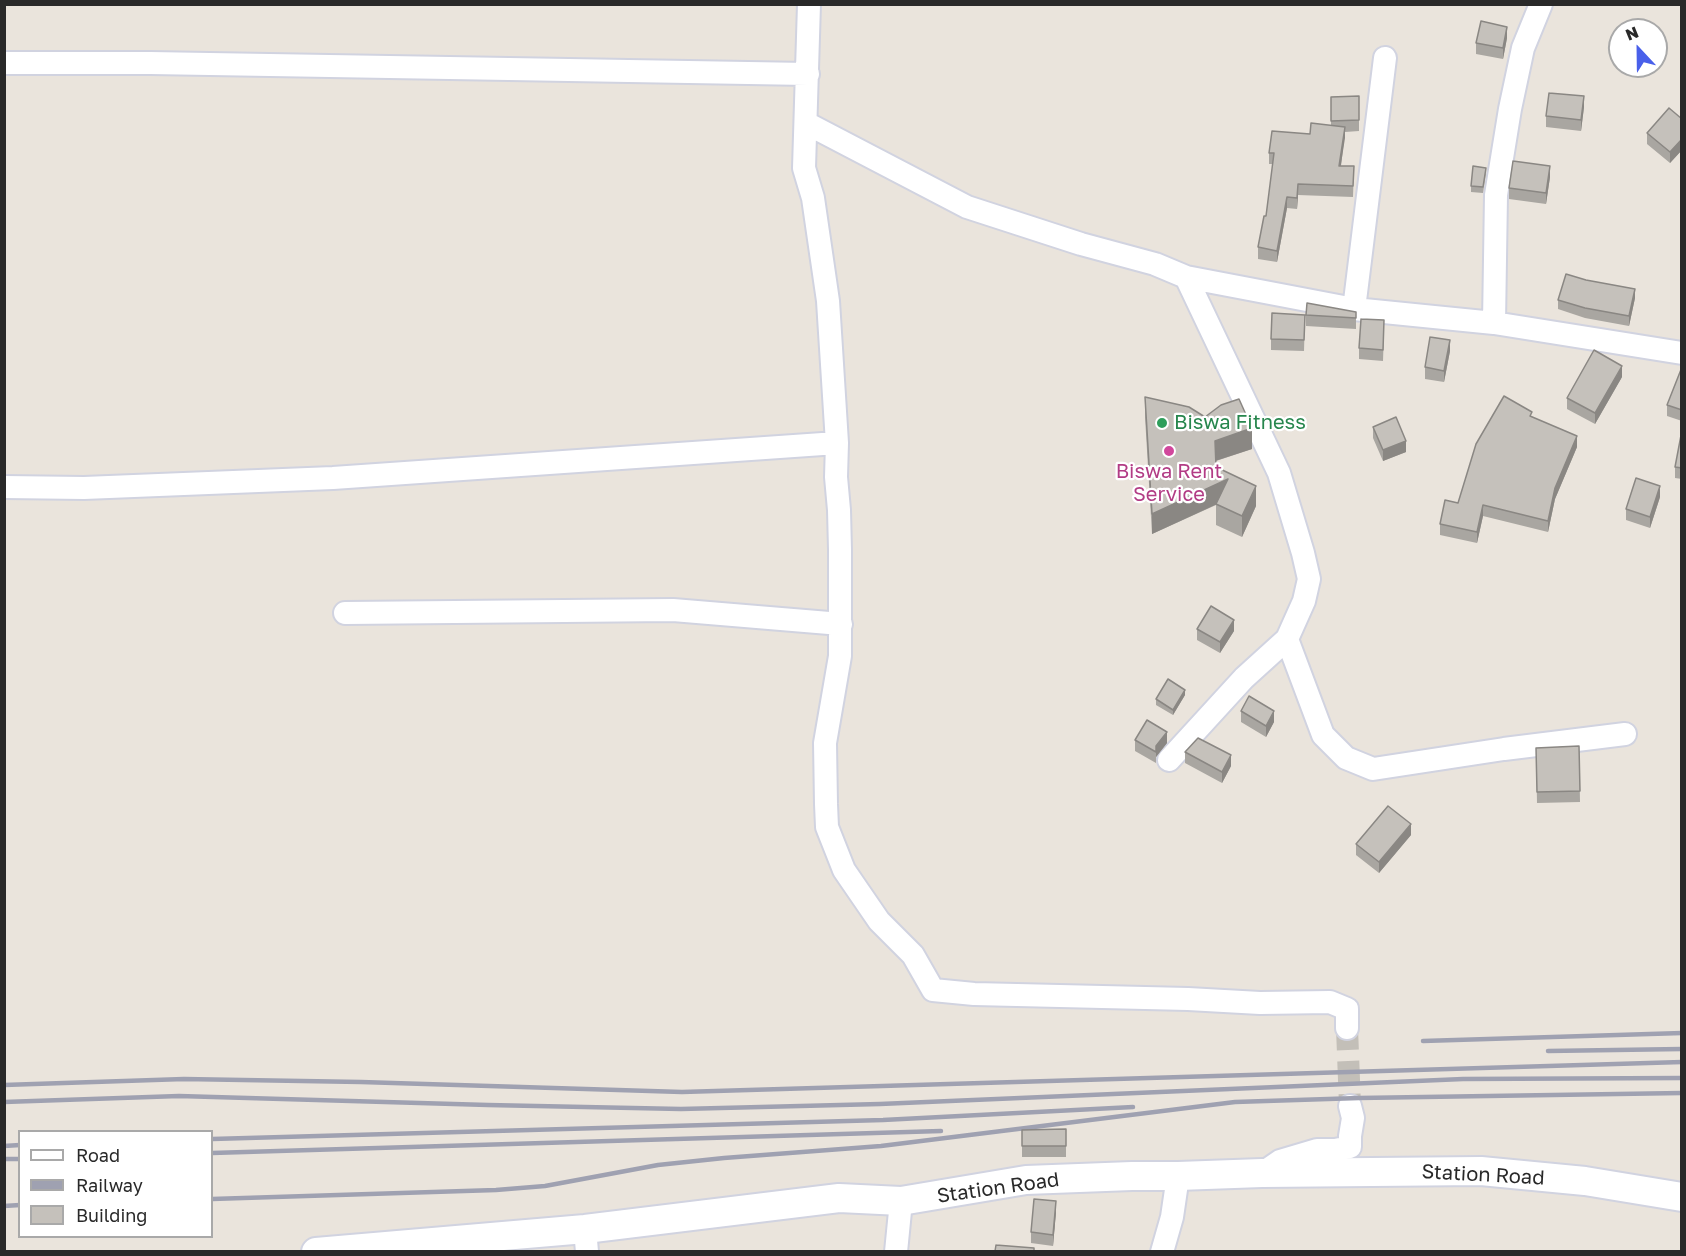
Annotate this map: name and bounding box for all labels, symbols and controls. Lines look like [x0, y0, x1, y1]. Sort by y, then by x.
north arrow [1608, 18, 1668, 78]
text: N [1623, 22, 1641, 45]
place label: Biswa Fitness [1174, 411, 1306, 435]
marker: Biswa Fitness [1155, 416, 1169, 430]
marker: Biswa Rent Service [1162, 444, 1176, 458]
place label: Biswa Rent Service [1116, 460, 1222, 507]
legend [18, 1130, 213, 1238]
text: Road [76, 1144, 120, 1166]
street label: Station Road [1421, 1160, 1545, 1190]
street label: Station Road [935, 1168, 1061, 1208]
text: Railway [76, 1174, 143, 1196]
text: Building [76, 1204, 147, 1226]

